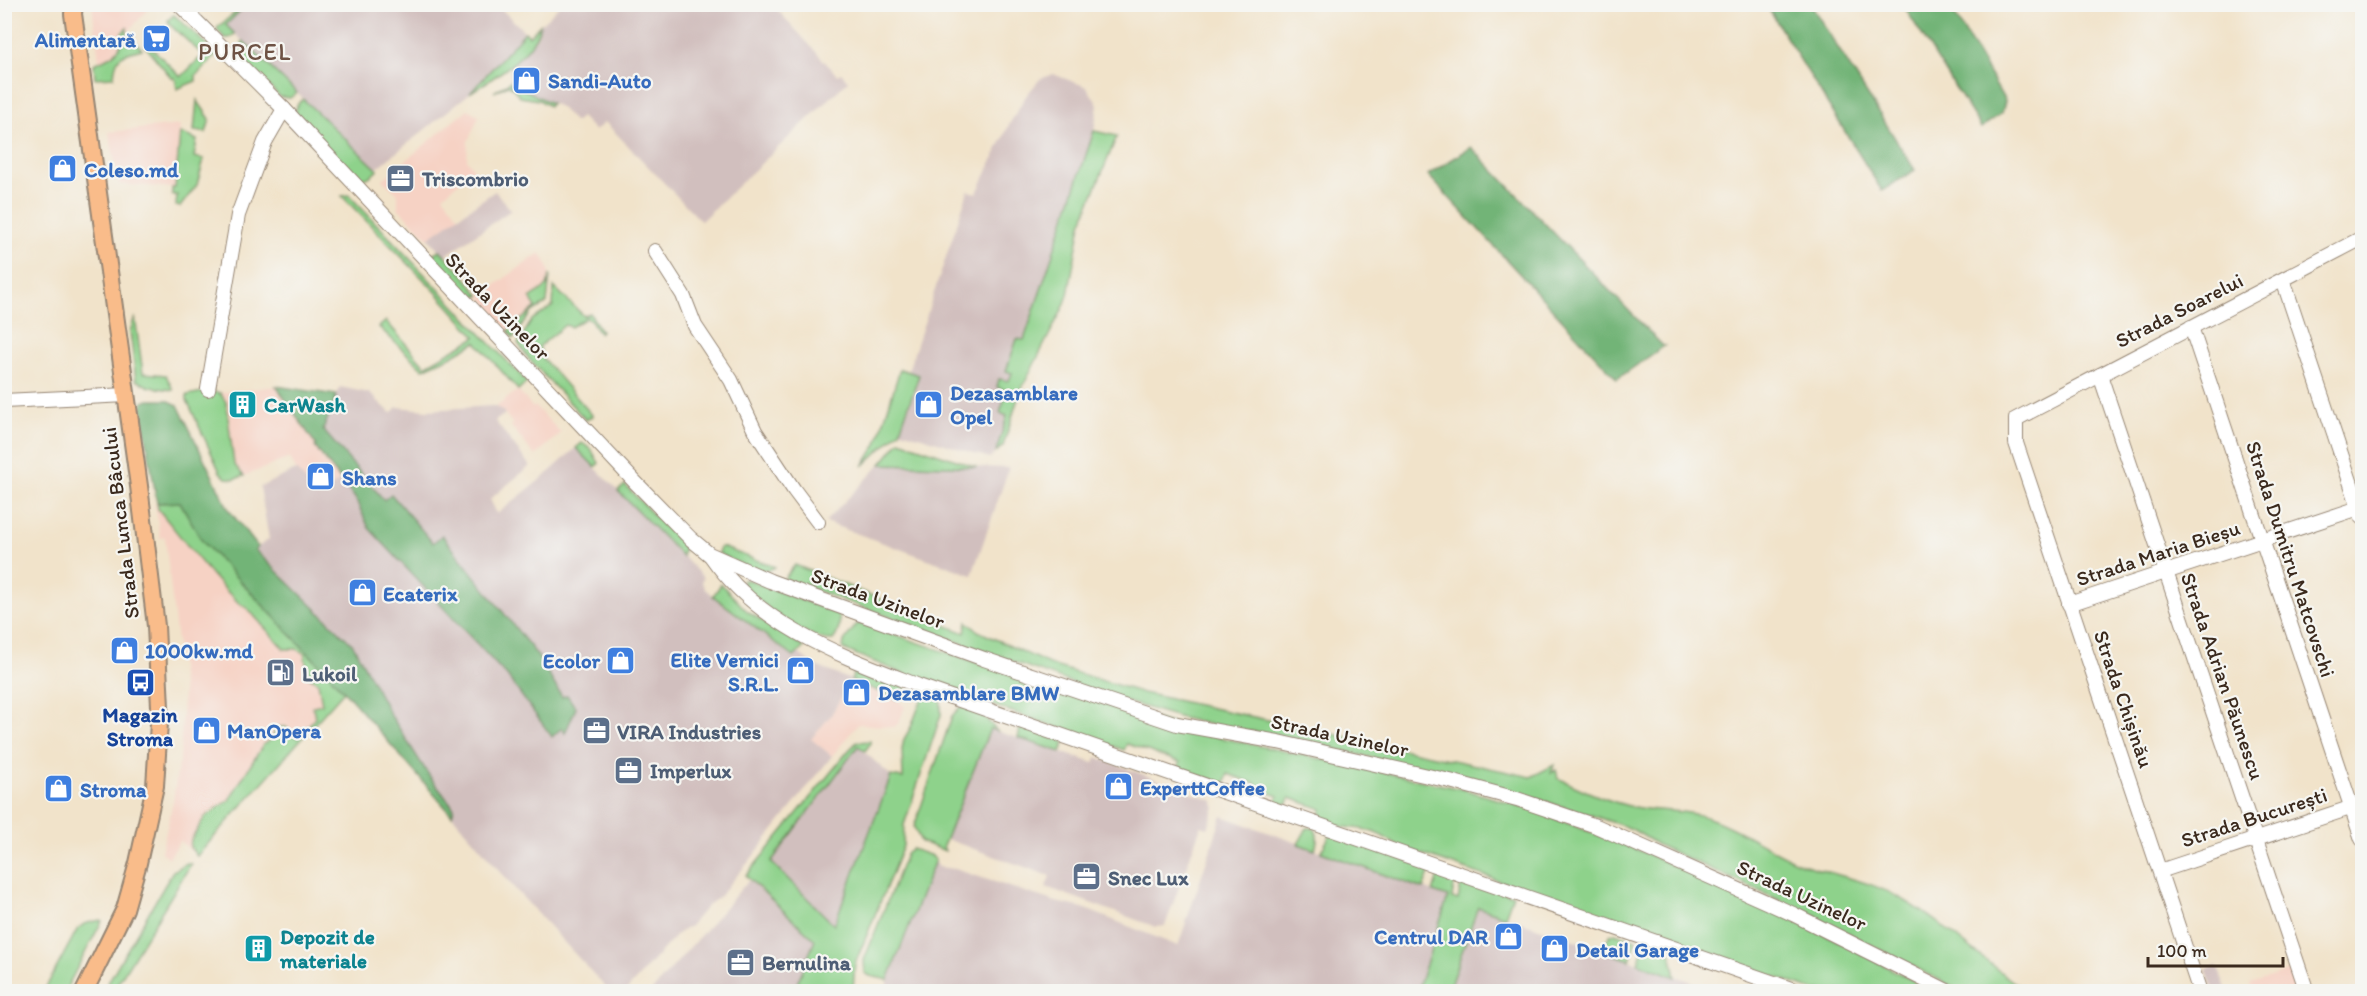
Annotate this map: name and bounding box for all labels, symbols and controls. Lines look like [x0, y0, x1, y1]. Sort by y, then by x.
supermarket icon: Alimentară [141, 23, 173, 55]
place label: Alimentară [34, 27, 137, 52]
district label: PURCEL [198, 37, 292, 66]
shop icon: Sandi-Auto [511, 64, 543, 96]
place label: Sandi-Auto [548, 68, 652, 93]
shop icon: Coleso.md [47, 153, 79, 185]
place label: Coleso.md [84, 157, 179, 182]
office icon: Triscombrio [385, 162, 417, 194]
place label: Triscombrio [421, 166, 529, 191]
street label: Strada Uzinelor [440, 247, 556, 366]
street label: Strada Soarelui [2111, 267, 2247, 353]
place label: Dezasamblare Opel [950, 380, 1078, 430]
building icon: CarWash [227, 388, 259, 420]
shop icon: Dezasamblare Opel [913, 388, 945, 420]
place label: CarWash [264, 392, 346, 417]
street label: Strada Lunca Bâcului [96, 426, 144, 620]
street label: Strada Dumitru Matcovschi [2241, 438, 2341, 680]
shop icon: Shans [305, 461, 337, 493]
place label: Shans [342, 465, 397, 490]
street label: Strada Maria Bieșu [2073, 515, 2243, 591]
street label: Strada Uzinelor [808, 562, 949, 634]
street label: Strada Adrian Păunescu [2176, 569, 2270, 783]
shop icon: Ecaterix [346, 577, 378, 609]
place label: Ecaterix [383, 581, 458, 606]
street label: Strada Chișinău [2089, 627, 2159, 771]
shop icon: 1000kw.md [108, 634, 140, 666]
place label: 1000kw.md [145, 638, 254, 663]
shop icon: Ecolor [605, 644, 637, 676]
place label: Elite Vernici S.R.L. [671, 647, 779, 696]
place label: Ecolor [543, 648, 601, 673]
shop icon: Elite Vernici S.R.L. [784, 655, 816, 687]
fuel station icon: Lukoil [265, 657, 297, 689]
place label: Lukoil [302, 661, 358, 686]
bus stop icon: Magazin Stroma [124, 667, 156, 699]
shop icon: Dezasamblare BMW [841, 676, 873, 708]
place label: Dezasamblare BMW [878, 680, 1059, 705]
place label: Magazin Stroma [102, 702, 178, 751]
street label: Strada Uzinelor [1269, 708, 1412, 762]
shop icon: ManOpera [190, 714, 222, 746]
office icon: VIRA Industries [580, 715, 612, 747]
place label: ManOpera [227, 718, 322, 744]
place label: VIRA Industries [617, 719, 761, 744]
office icon: Imperlux [613, 754, 645, 786]
place label: Imperlux [650, 758, 732, 784]
shop icon: ExperttCoffee [1103, 771, 1135, 803]
shop icon: Stroma [43, 773, 75, 805]
place label: ExperttCoffee [1140, 775, 1265, 801]
place label: Stroma [80, 777, 147, 802]
street label: Strada București [2178, 782, 2330, 852]
street label: Strada Uzinelor [1733, 854, 1871, 936]
office icon: Snec Lux [1071, 861, 1103, 893]
place label: Snec Lux [1108, 865, 1189, 890]
shop icon: Centrul DAR [1493, 920, 1525, 952]
place label: Depozit de materiale [279, 924, 375, 973]
place label: Centrul DAR [1374, 924, 1489, 949]
scale bar [2148, 930, 2283, 968]
building icon: Depozit de materiale [243, 932, 275, 964]
shop icon: Detail Garage [1539, 933, 1571, 965]
place label: Detail Garage [1576, 937, 1699, 963]
text: 100 m [2157, 940, 2207, 962]
office icon: Bernulina [725, 946, 757, 978]
place label: Bernulina [762, 950, 852, 975]

